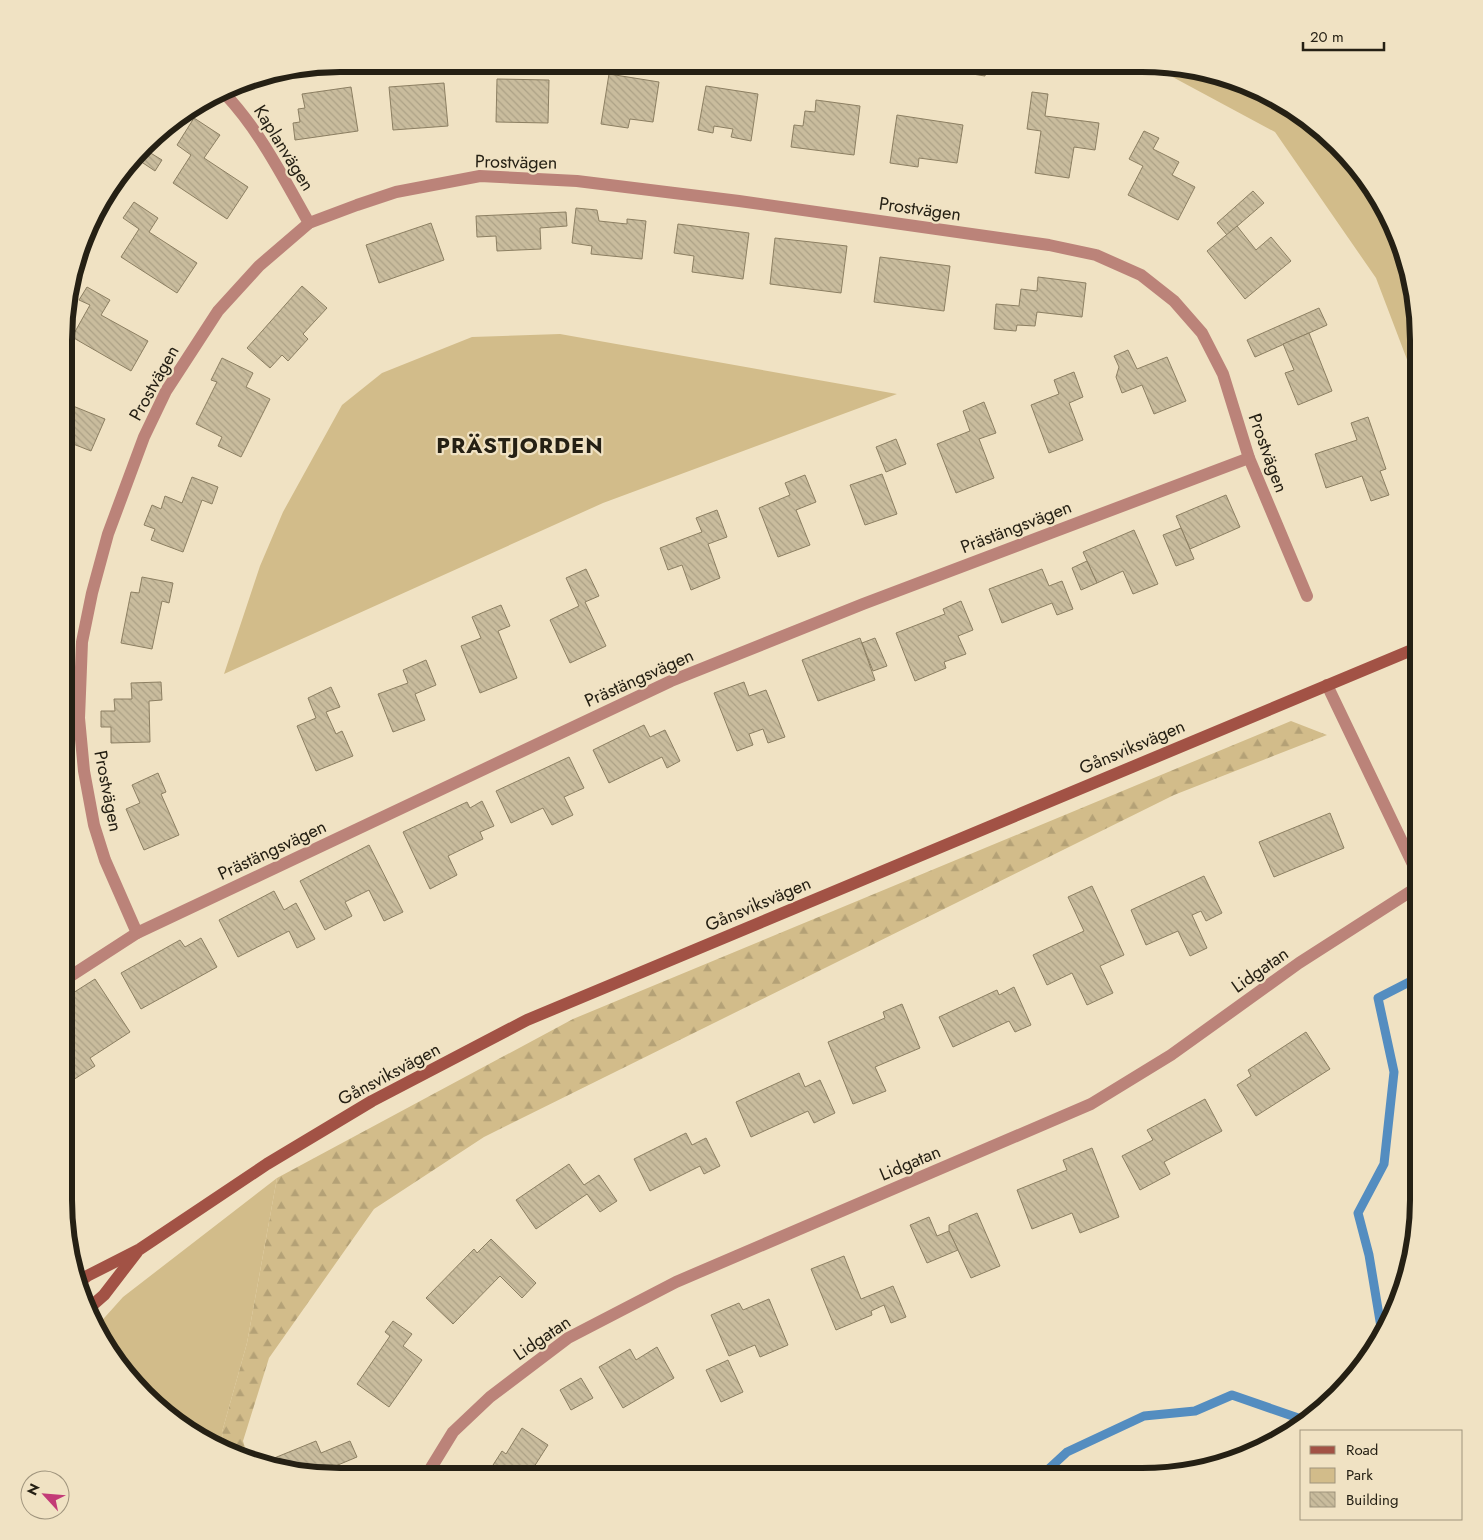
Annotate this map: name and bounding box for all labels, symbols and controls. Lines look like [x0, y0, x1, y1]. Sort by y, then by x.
scale bar [1303, 20, 1384, 52]
text: 20 m [1310, 26, 1344, 48]
street label: Kaplanvägen [247, 100, 321, 196]
street label: Prostvägen [475, 148, 557, 176]
street label: Prostvägen [877, 190, 963, 228]
street label: Prostvägen [123, 341, 185, 425]
street label: Prostvägen [1242, 410, 1294, 496]
district label: PRÄSTJORDEN [436, 429, 604, 461]
street label: Prästängsvägen [957, 494, 1075, 560]
street label: Prästängsvägen [580, 642, 698, 714]
street label: Gånsviksvägen [1075, 713, 1189, 781]
street label: Prostvägen [87, 748, 129, 834]
street label: Prästängsvägen [213, 813, 331, 887]
street label: Gånsviksvägen [701, 870, 815, 938]
street label: Lidgatan [1226, 941, 1294, 999]
street label: Gånsviksvägen [333, 1036, 445, 1112]
street label: Lidgatan [875, 1138, 945, 1188]
street label: Lidgatan [508, 1309, 576, 1367]
legend [1300, 1430, 1463, 1520]
text: Road [1346, 1439, 1378, 1461]
text: Park [1346, 1464, 1373, 1486]
north arrow [20, 1470, 70, 1520]
text: N [22, 1480, 45, 1499]
text: Building [1346, 1489, 1398, 1511]

